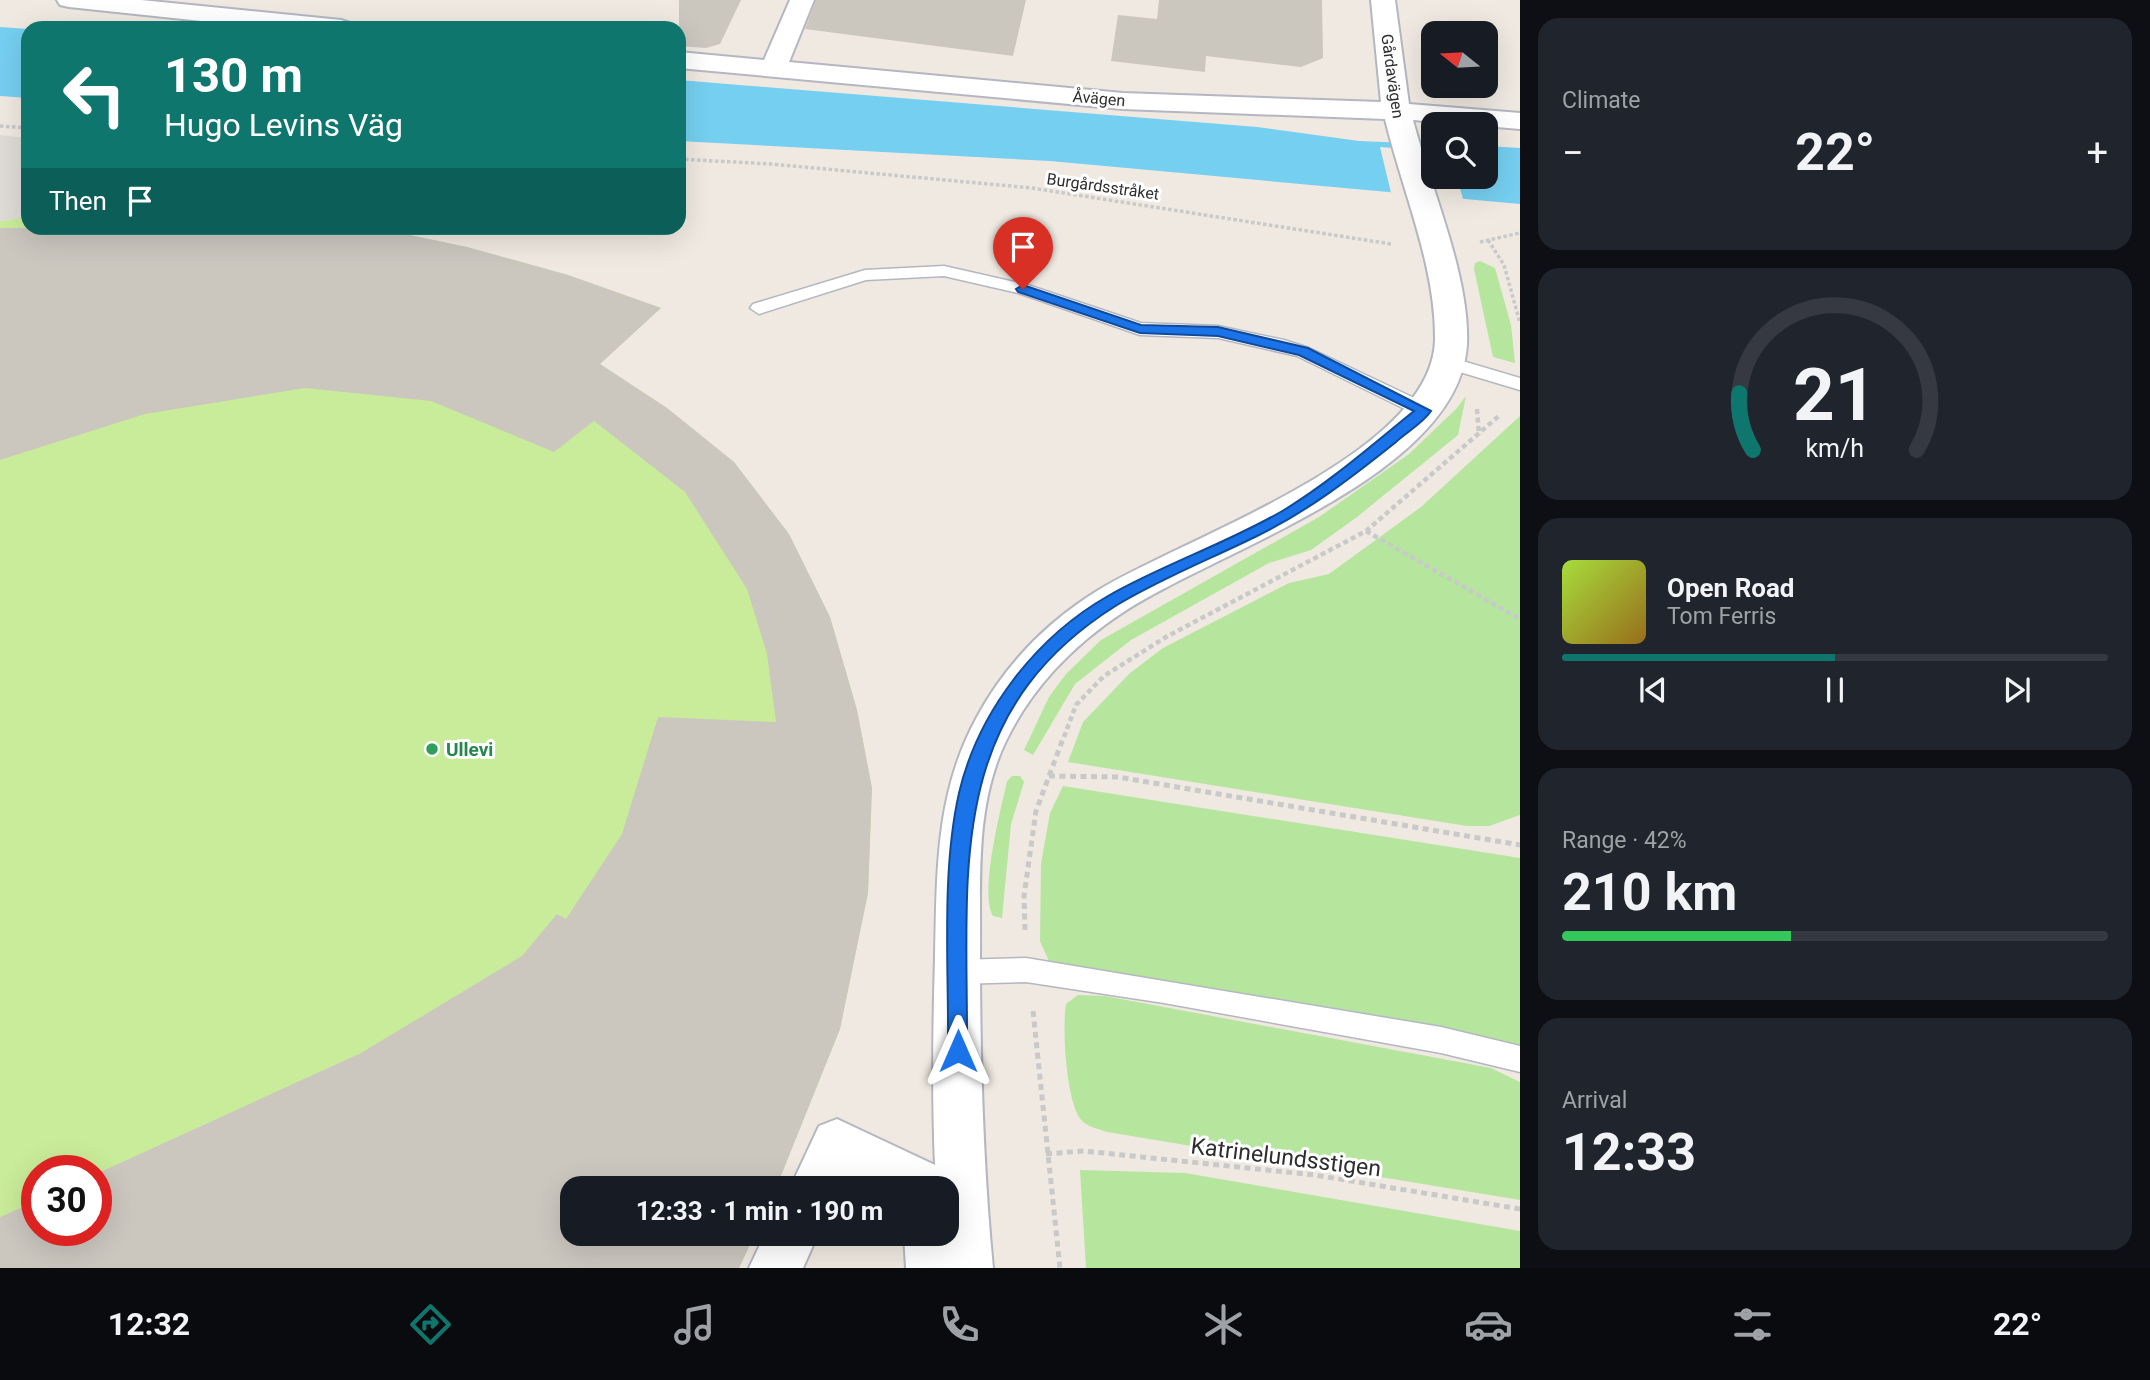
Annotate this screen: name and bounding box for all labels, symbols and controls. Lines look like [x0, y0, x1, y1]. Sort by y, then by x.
north arrow [1421, 21, 1498, 98]
map controls [1421, 21, 1498, 189]
street label: Gårdavägen [1377, 33, 1408, 120]
text: 130 m [164, 47, 303, 104]
icon: left [49, 49, 140, 140]
street label: Åvägen [1072, 86, 1126, 110]
text: Climate [1562, 87, 1641, 114]
text: Hugo Levins Väg [164, 106, 403, 144]
button: search [1421, 112, 1498, 189]
text: 22° [1795, 122, 1875, 183]
text: − [1562, 131, 1584, 175]
text: + [2086, 131, 2108, 175]
street label: Burgårdsstråket [1046, 169, 1160, 204]
icon: arrive [121, 182, 159, 220]
text: Then [49, 186, 107, 216]
pin [993, 217, 1053, 289]
icon: arrive [1004, 228, 1042, 266]
text: 21 [1793, 352, 1877, 438]
text: km/h [1806, 434, 1864, 463]
text: Open Road [1667, 573, 1795, 603]
text: Tom Ferris [1667, 603, 1776, 630]
icon: previous [1634, 671, 1672, 709]
icon: pause [1816, 671, 1854, 709]
icon: next [1998, 671, 2036, 709]
place label: Ullevi [446, 738, 493, 761]
marker: Ullevi [424, 741, 440, 757]
text: Range · 42% [1562, 827, 1687, 854]
text: 210 km [1562, 862, 1737, 923]
position arrow [921, 1014, 995, 1088]
text: Arrival [1562, 1087, 1627, 1114]
text: 12:33 [1562, 1122, 1696, 1183]
street label: Katrinelundsstigen [1189, 1132, 1383, 1183]
speed limit sign: 30 [21, 1155, 112, 1246]
text: 12:33 · 1 min · 190 m [636, 1196, 883, 1226]
icon: directions [406, 1300, 455, 1349]
icon: music [670, 1300, 719, 1349]
icon: phone [935, 1300, 984, 1349]
icon: climate [1199, 1300, 1248, 1349]
icon: car [1464, 1300, 1513, 1349]
icon: filters [1728, 1300, 1777, 1349]
text: 12:32 [108, 1305, 190, 1343]
text: 22° [1993, 1305, 2042, 1343]

